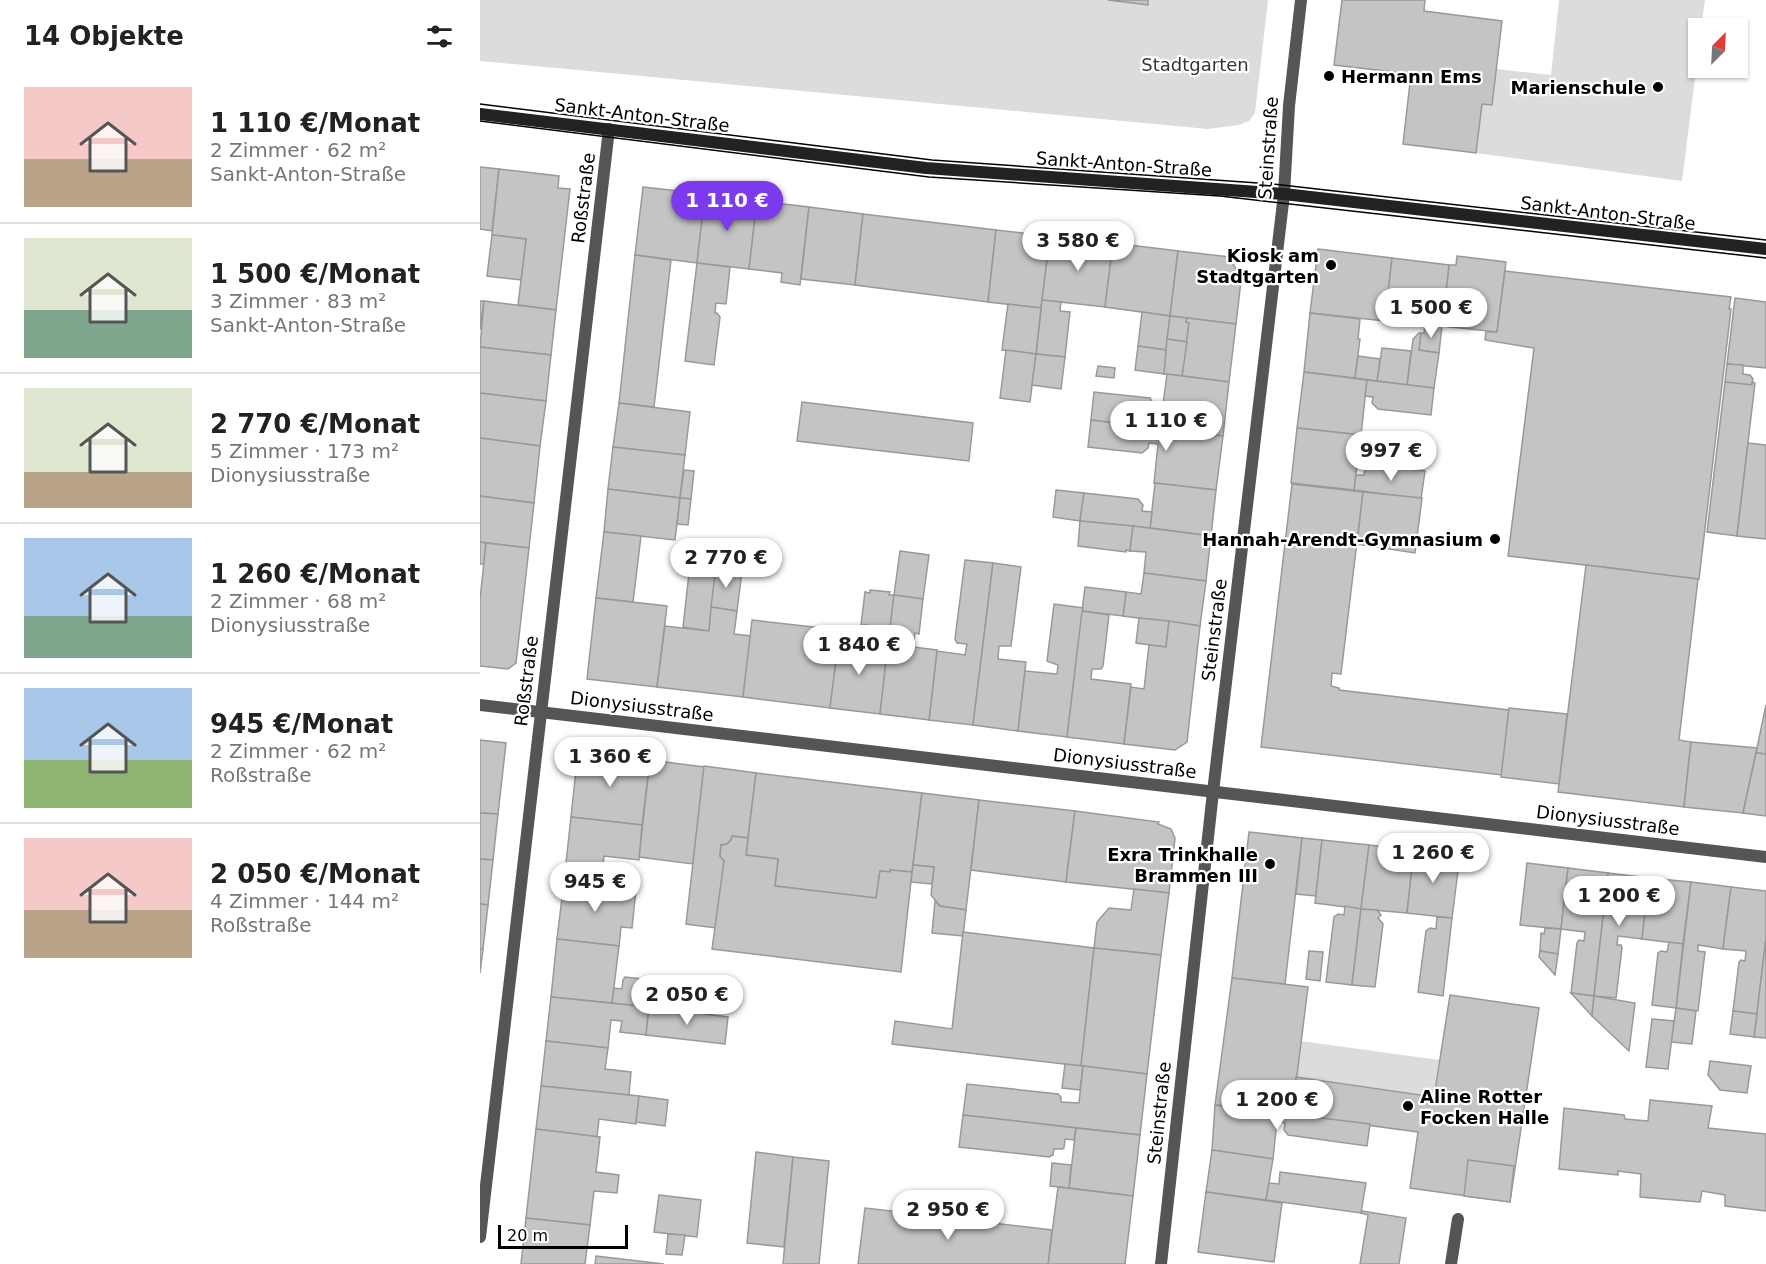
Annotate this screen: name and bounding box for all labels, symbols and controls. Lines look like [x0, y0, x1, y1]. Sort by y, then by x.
north arrow [1688, 18, 1748, 78]
map controls [1688, 18, 1748, 78]
icon: filters [423, 20, 456, 53]
text: 14 Objekte [24, 21, 184, 51]
park label: Stadtgarten [1141, 54, 1249, 75]
place label: Hermann Ems [1341, 66, 1482, 87]
marker: Hermann Ems [1322, 69, 1336, 83]
place label: Marienschule [1510, 77, 1646, 98]
marker: Marienschule [1651, 80, 1665, 94]
street label: Sankt-Anton-Straße [553, 94, 731, 136]
street label: Steinstraße [1254, 96, 1282, 200]
text: 1 110 €/Monat [210, 108, 420, 138]
icon: home [72, 111, 144, 183]
text: 2 Zimmer · 62 m² [210, 138, 386, 162]
street label: Sankt-Anton-Straße [1035, 147, 1213, 181]
street label: Roßstraße [567, 151, 599, 245]
text: Sankt-Anton-Straße [210, 162, 406, 186]
pin: 1 110 € [672, 181, 782, 232]
text: 1 110 € [685, 188, 769, 212]
street label: Sankt-Anton-Straße [1519, 192, 1697, 234]
pin: 3 580 € [1023, 221, 1133, 272]
text: 3 580 € [1036, 228, 1120, 252]
place label: Kiosk am Stadtgarten [1196, 245, 1319, 287]
marker: Kiosk am Stadtgarten [1324, 258, 1338, 272]
text: 1 500 €/Monat [210, 259, 420, 289]
icon: home [72, 262, 144, 334]
pin: 1 500 € [1376, 288, 1486, 339]
text: 3 Zimmer · 83 m² [210, 289, 386, 313]
text: 1 500 € [1389, 295, 1473, 319]
text: Sankt-Anton-Straße [210, 313, 406, 337]
pin: 1 110 € [1111, 401, 1221, 452]
text: 1 110 € [1124, 408, 1208, 432]
text: 2 770 €/Monat [210, 409, 420, 439]
icon: home [72, 412, 144, 484]
pin: 997 € [1349, 431, 1433, 482]
text: 997 € [1360, 438, 1422, 462]
text: 5 Zimmer · 173 m² [210, 439, 399, 463]
text: Dionysiusstraße [210, 463, 370, 487]
place label: Hannah-Arendt-Gymnasium [1202, 529, 1483, 550]
marker: Hannah-Arendt-Gymnasium [1488, 532, 1502, 546]
pin: 2 770 € [671, 538, 781, 589]
text: 2 770 € [684, 545, 768, 569]
text: 1 260 €/Monat [210, 559, 420, 589]
icon: home [72, 562, 144, 634]
street label: Steinstraße [1197, 577, 1231, 683]
text: 2 Zimmer · 68 m² [210, 589, 386, 613]
text: Dionysiusstraße [210, 613, 370, 637]
pin: 1 840 € [804, 625, 914, 676]
text: 1 840 € [817, 632, 901, 656]
street label: Roßstraße [510, 634, 542, 728]
street label: Dionysiusstraße [569, 687, 715, 725]
text: 945 €/Monat [210, 709, 393, 739]
icon: home [72, 712, 144, 784]
pin: 1 360 € [555, 737, 665, 788]
text: 2 Zimmer · 62 m² [210, 739, 386, 763]
text: 1 360 € [568, 744, 652, 768]
street label: Dionysiusstraße [1052, 744, 1198, 782]
text: Roßstraße [210, 763, 311, 787]
street label: Dionysiusstraße [1535, 801, 1681, 839]
pin: 1 260 € [1378, 833, 1488, 884]
text: 1 260 € [1391, 840, 1475, 864]
place label: Exra Trinkhalle Brammen III [1107, 844, 1258, 886]
marker: Exra Trinkhalle Brammen III [1263, 857, 1277, 871]
text: 2 050 €/Monat [210, 859, 420, 889]
icon: home [72, 862, 144, 934]
pin: 945 € [553, 862, 637, 913]
text: 945 € [564, 869, 626, 893]
pin: 1 200 € [1564, 876, 1674, 927]
text: 1 200 € [1577, 883, 1661, 907]
text: 4 Zimmer · 144 m² [210, 889, 399, 913]
text: Roßstraße [210, 913, 311, 937]
pin: 2 050 € [632, 975, 742, 1026]
text: 2 050 € [645, 982, 729, 1006]
street label: Steinstraße [1143, 1061, 1175, 1165]
pin: 1 200 € [1222, 1080, 1332, 1131]
place label: Aline Rotter Focken Halle [1420, 1086, 1549, 1128]
text: 1 200 € [1235, 1087, 1319, 1111]
marker: Aline Rotter Focken Halle [1401, 1099, 1415, 1113]
pin: 2 950 € [893, 1190, 1003, 1241]
text: 2 950 € [906, 1197, 990, 1221]
scale bar [498, 1222, 628, 1250]
text: 20 m [507, 1226, 548, 1245]

